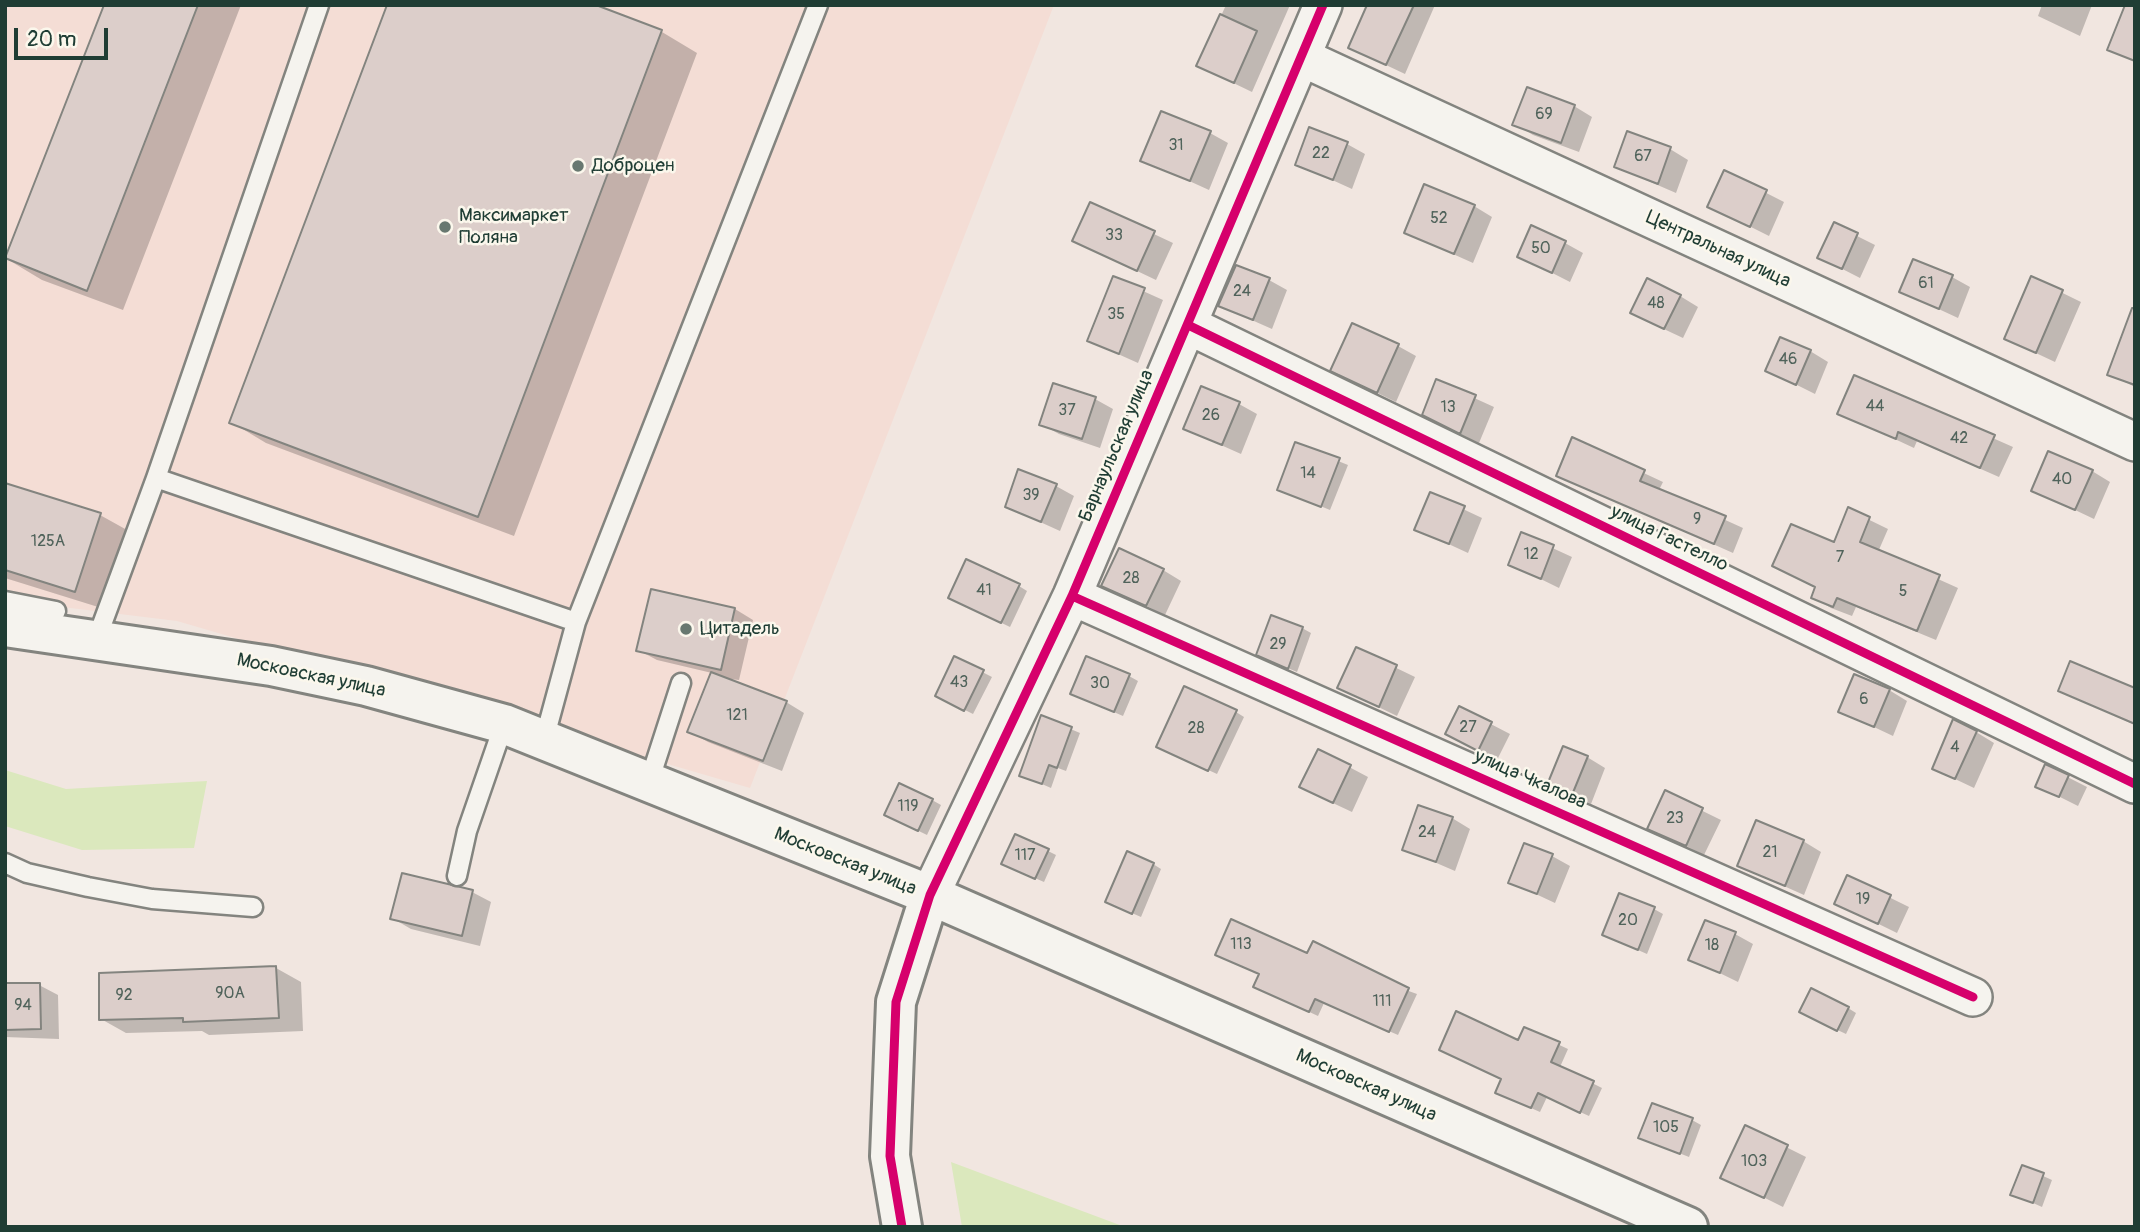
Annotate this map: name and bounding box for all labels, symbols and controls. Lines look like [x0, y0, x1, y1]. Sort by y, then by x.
scale bar [18, 14, 112, 58]
text: 20 m [27, 26, 76, 53]
house number: 69 [1535, 105, 1553, 125]
house number: 31 [1168, 136, 1184, 156]
house number: 22 [1312, 144, 1330, 164]
house number: 67 [1634, 147, 1652, 167]
place label: Доброцен [592, 155, 674, 177]
marker: Доброцен [570, 158, 586, 174]
place label: Максимаркет Поляна [459, 205, 568, 249]
street label: Центральная улица [1642, 206, 1794, 294]
house number: 52 [1430, 209, 1448, 229]
marker: Максимаркет Поляна [437, 219, 453, 235]
house number: 33 [1105, 226, 1123, 246]
house number: 50 [1531, 239, 1551, 259]
house number: 61 [1918, 274, 1934, 294]
house number: 24 [1233, 282, 1251, 302]
house number: 48 [1647, 294, 1665, 314]
house number: 35 [1107, 305, 1125, 325]
house number: 46 [1779, 350, 1797, 370]
street label: Барнаульская улица [1075, 367, 1159, 525]
house number: 44 [1866, 397, 1884, 417]
house number: 13 [1440, 398, 1456, 418]
house number: 37 [1058, 401, 1076, 421]
house number: 26 [1202, 406, 1220, 426]
house number: 42 [1950, 429, 1968, 449]
house number: 14 [1300, 464, 1316, 484]
house number: 40 [2052, 470, 2072, 490]
house number: 39 [1022, 486, 1040, 506]
street label: улица Гастелло [1607, 501, 1731, 577]
house number: 9 [1693, 510, 1701, 530]
house number: 125А [31, 532, 65, 552]
house number: 12 [1523, 545, 1539, 565]
house number: 7 [1836, 548, 1844, 568]
house number: 28 [1122, 569, 1140, 589]
house number: 41 [976, 581, 992, 601]
house number: 5 [1899, 582, 1907, 602]
place label: Цитадель [700, 618, 780, 640]
marker: Цитадель [678, 621, 694, 637]
house number: 29 [1269, 635, 1287, 655]
street label: Московская улица [235, 649, 387, 703]
house number: 43 [950, 673, 968, 693]
house number: 30 [1090, 674, 1110, 694]
house number: 6 [1859, 690, 1869, 710]
house number: 121 [726, 706, 748, 726]
house number: 27 [1459, 718, 1477, 738]
house number: 28 [1187, 719, 1205, 739]
house number: 4 [1950, 738, 1960, 758]
street label: улица Чкалова [1471, 745, 1589, 815]
house number: 119 [898, 797, 918, 817]
house number: 23 [1666, 809, 1684, 829]
street label: Московская улица [770, 823, 920, 901]
house number: 24 [1418, 823, 1436, 843]
house number: 21 [1762, 843, 1778, 863]
house number: 117 [1015, 846, 1035, 866]
house number: 19 [1856, 890, 1870, 910]
house number: 20 [1618, 911, 1638, 931]
house number: 113 [1230, 935, 1252, 955]
house number: 18 [1705, 936, 1719, 956]
house number: 90А [215, 984, 245, 1004]
house number: 92 [115, 986, 133, 1006]
house number: 111 [1373, 992, 1391, 1012]
house number: 94 [14, 996, 32, 1016]
street label: Московская улица [1292, 1045, 1440, 1127]
house number: 105 [1653, 1118, 1679, 1138]
house number: 103 [1741, 1152, 1767, 1172]

